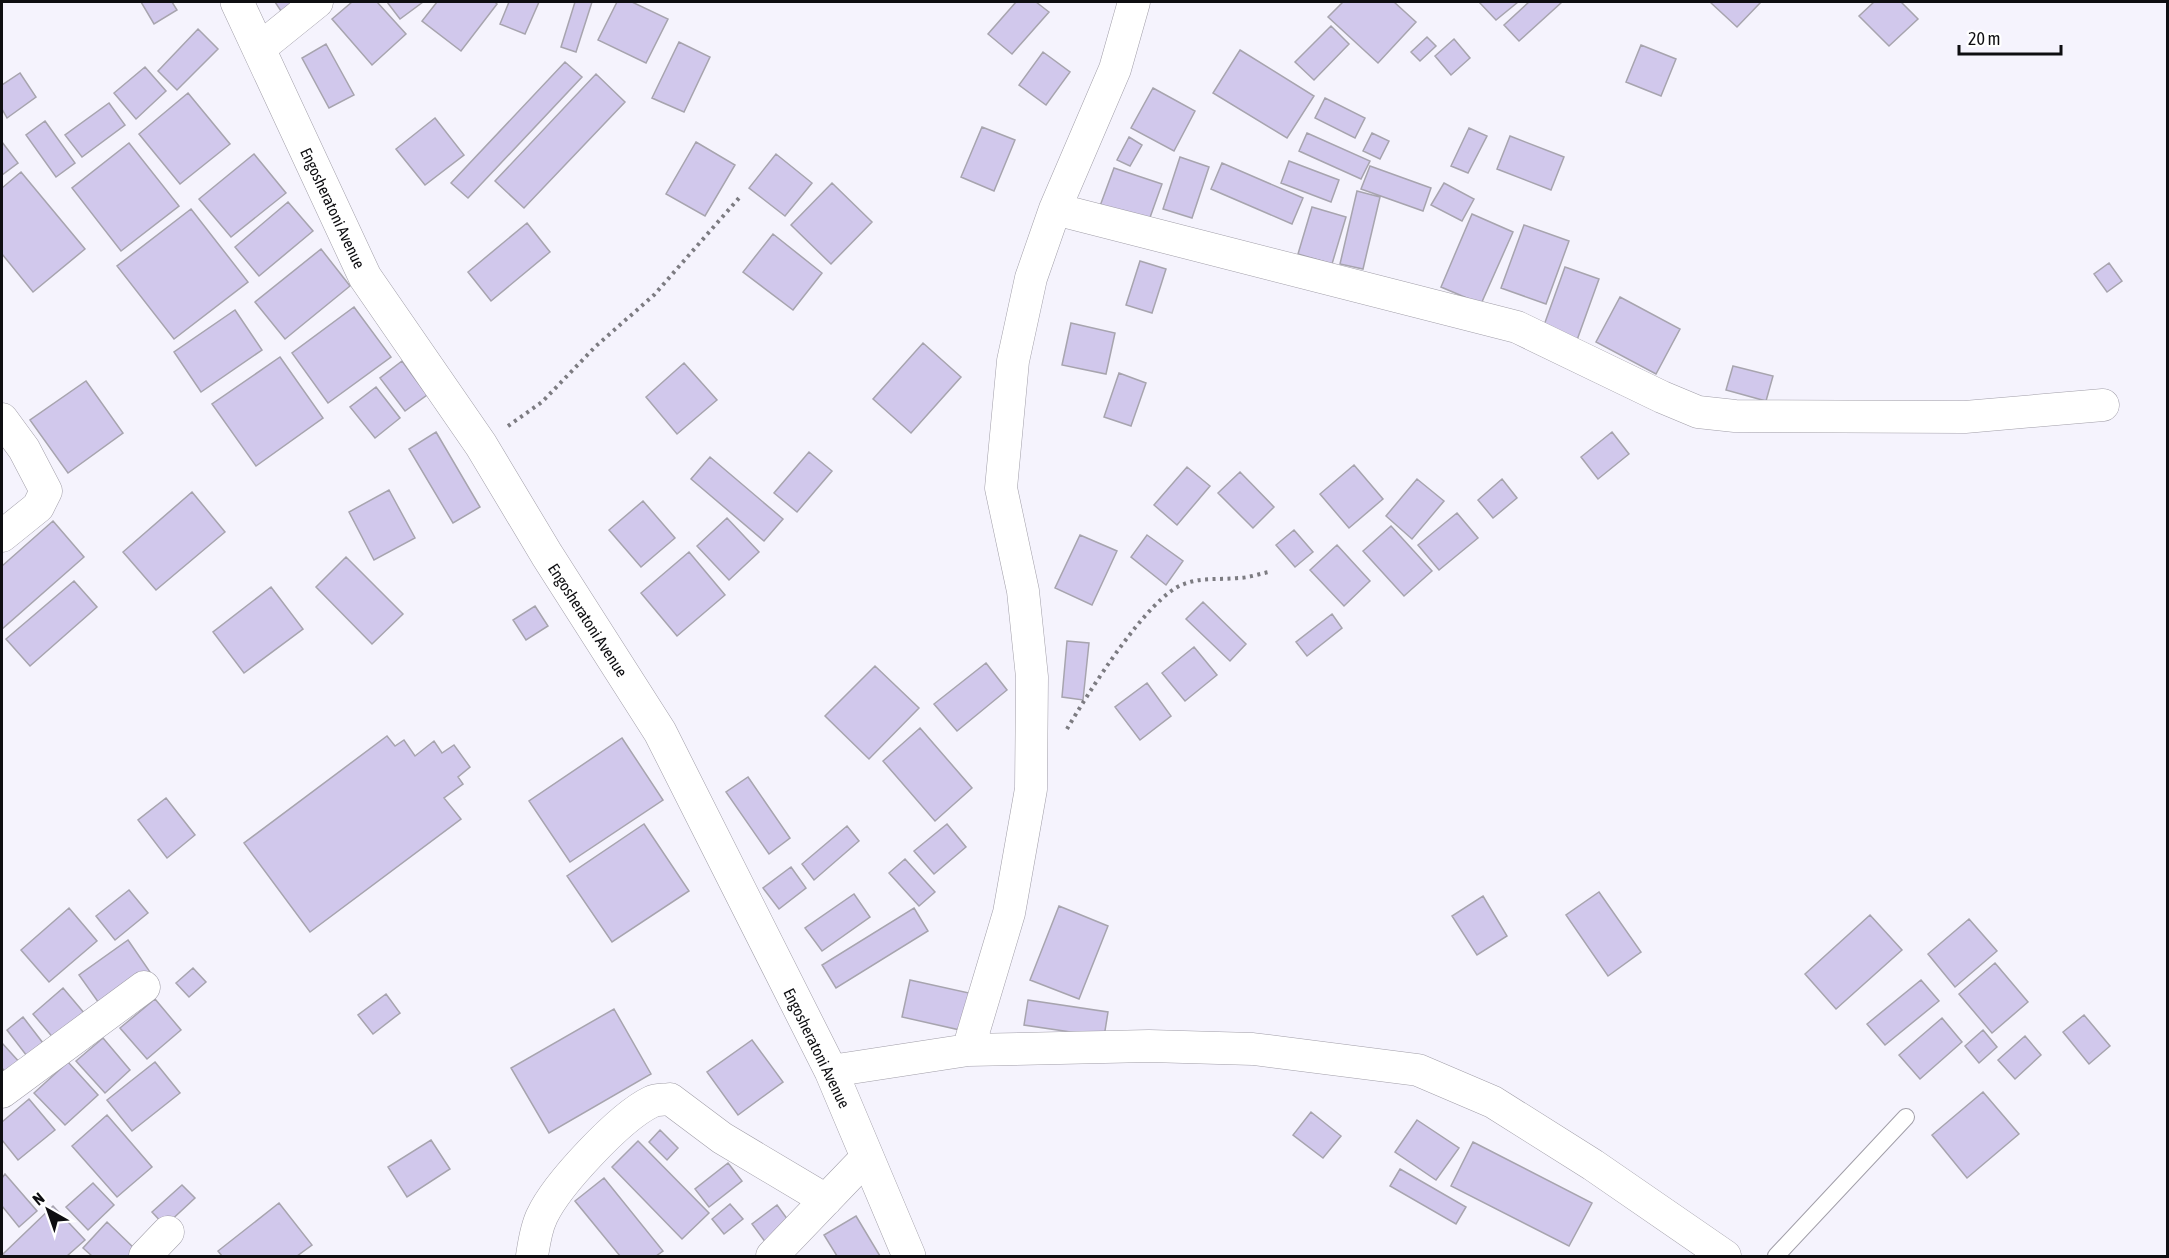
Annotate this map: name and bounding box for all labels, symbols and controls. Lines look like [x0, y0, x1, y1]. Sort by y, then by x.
scale bar [1959, 18, 2061, 56]
text: 20 m [1968, 28, 2000, 49]
street label: Engosheratoni Avenue [296, 145, 369, 272]
street label: Engosheratoni Avenue [544, 560, 631, 680]
street label: Engosheratoni Avenue [779, 985, 854, 1111]
north arrow [18, 1180, 78, 1240]
text: N [29, 1189, 48, 1208]

